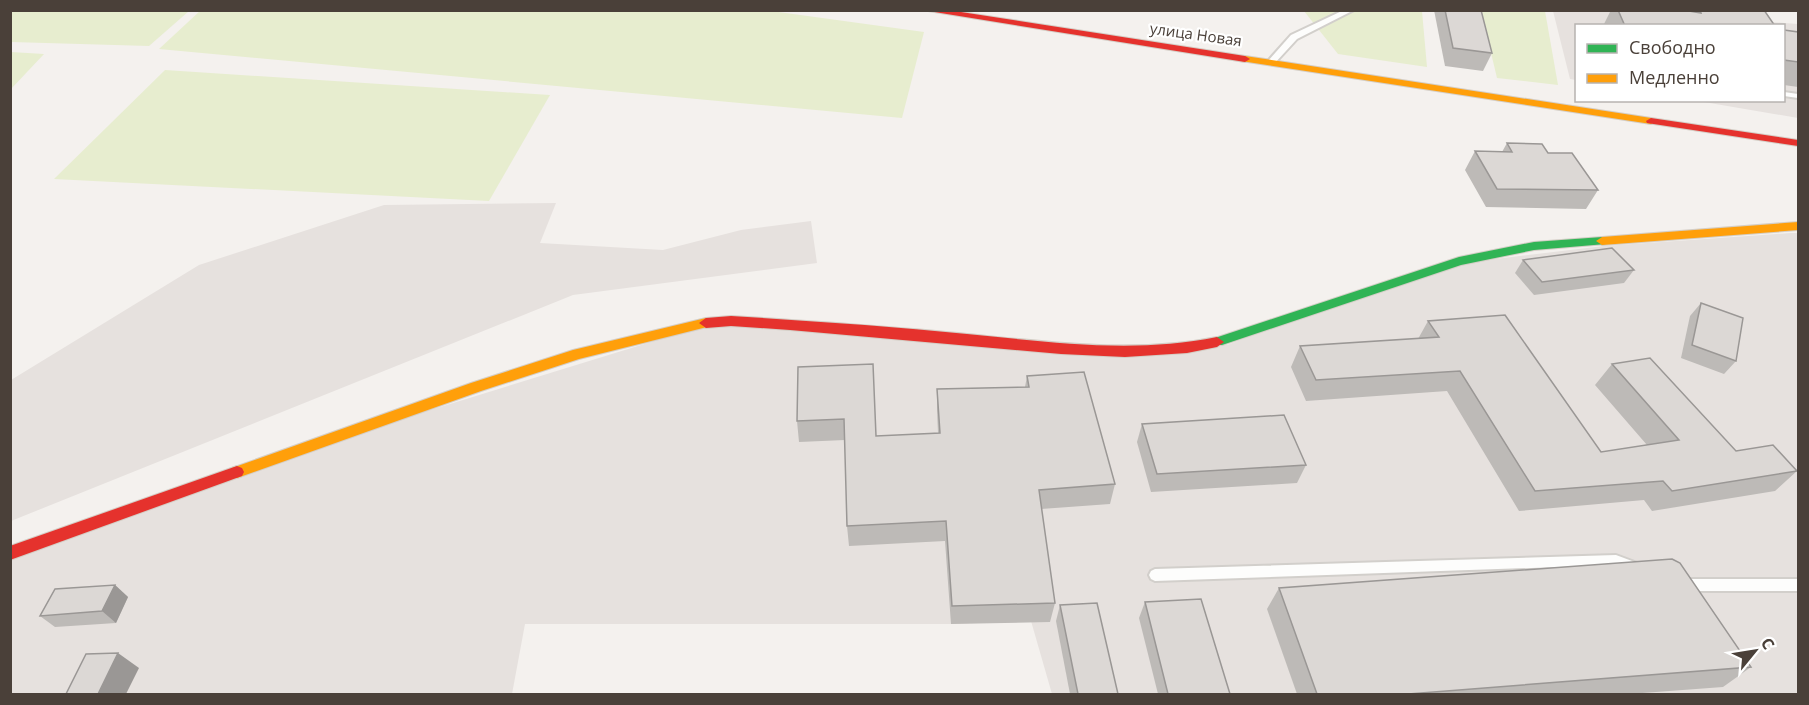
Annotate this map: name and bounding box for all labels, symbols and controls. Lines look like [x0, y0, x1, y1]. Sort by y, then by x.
street label: улица Новая [1149, 18, 1243, 50]
legend [1575, 24, 1785, 102]
text: Свободно [1629, 35, 1716, 59]
text: Медленно [1629, 65, 1720, 89]
north arrow [1725, 621, 1785, 681]
text: С [1756, 634, 1780, 653]

